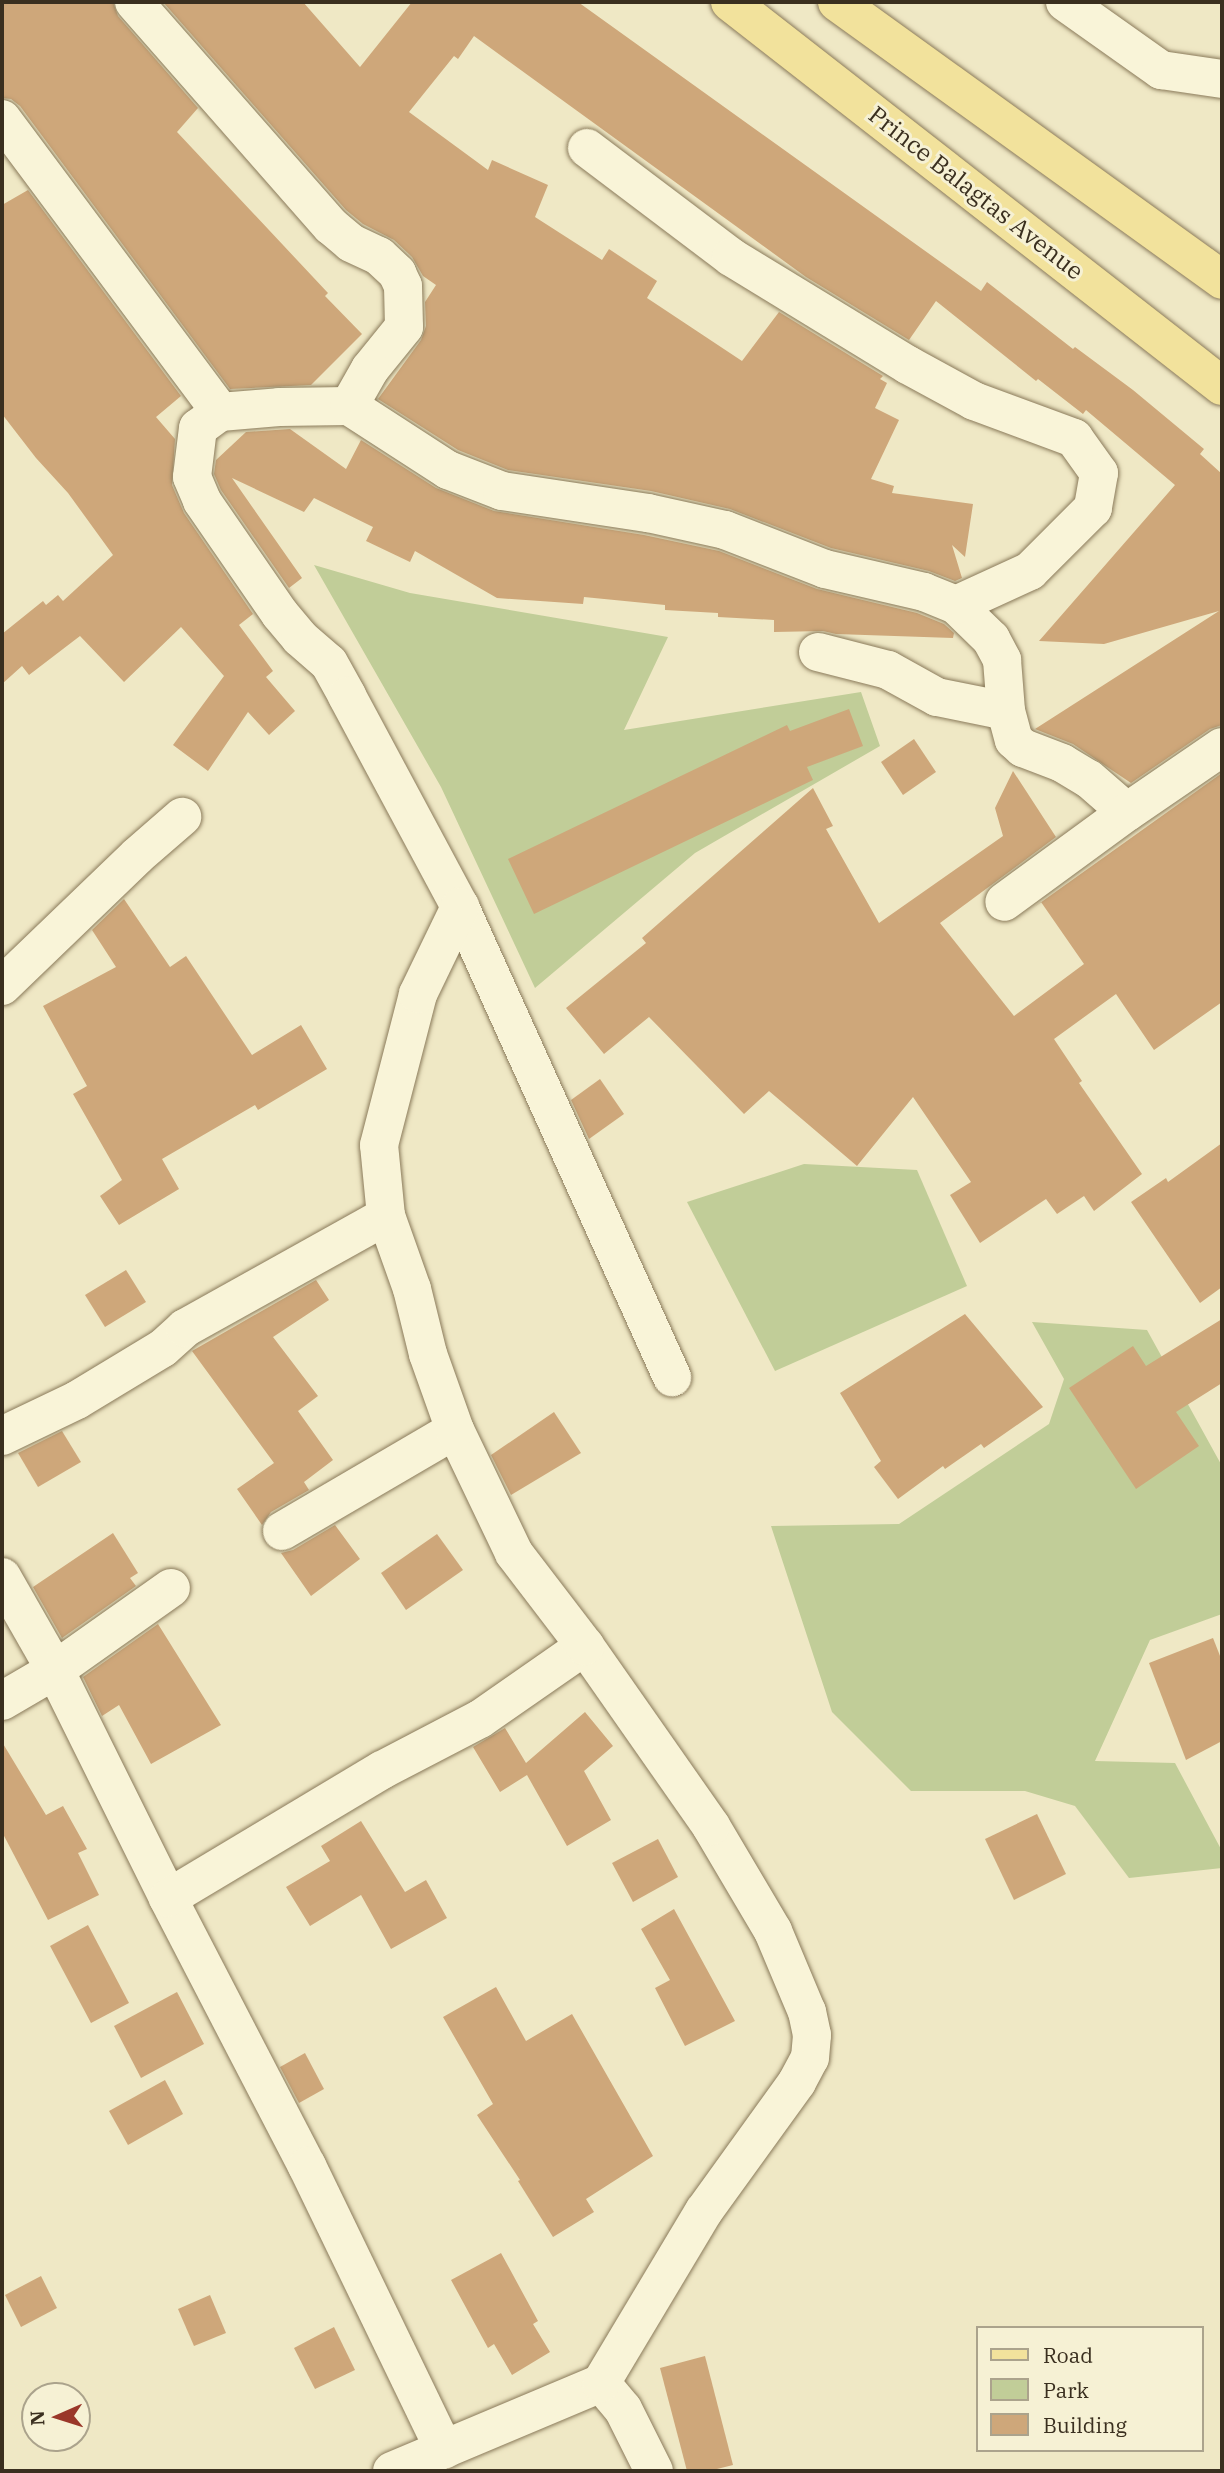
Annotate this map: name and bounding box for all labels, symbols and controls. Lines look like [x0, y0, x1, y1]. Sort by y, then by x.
street label: Prince Balagtas Avenue [863, 100, 1089, 286]
legend [976, 2326, 1203, 2452]
text: Road [1043, 2341, 1093, 2369]
text: Park [1043, 2376, 1089, 2404]
north arrow [21, 2382, 91, 2452]
text: N [25, 2410, 49, 2426]
text: Building [1043, 2411, 1127, 2439]

